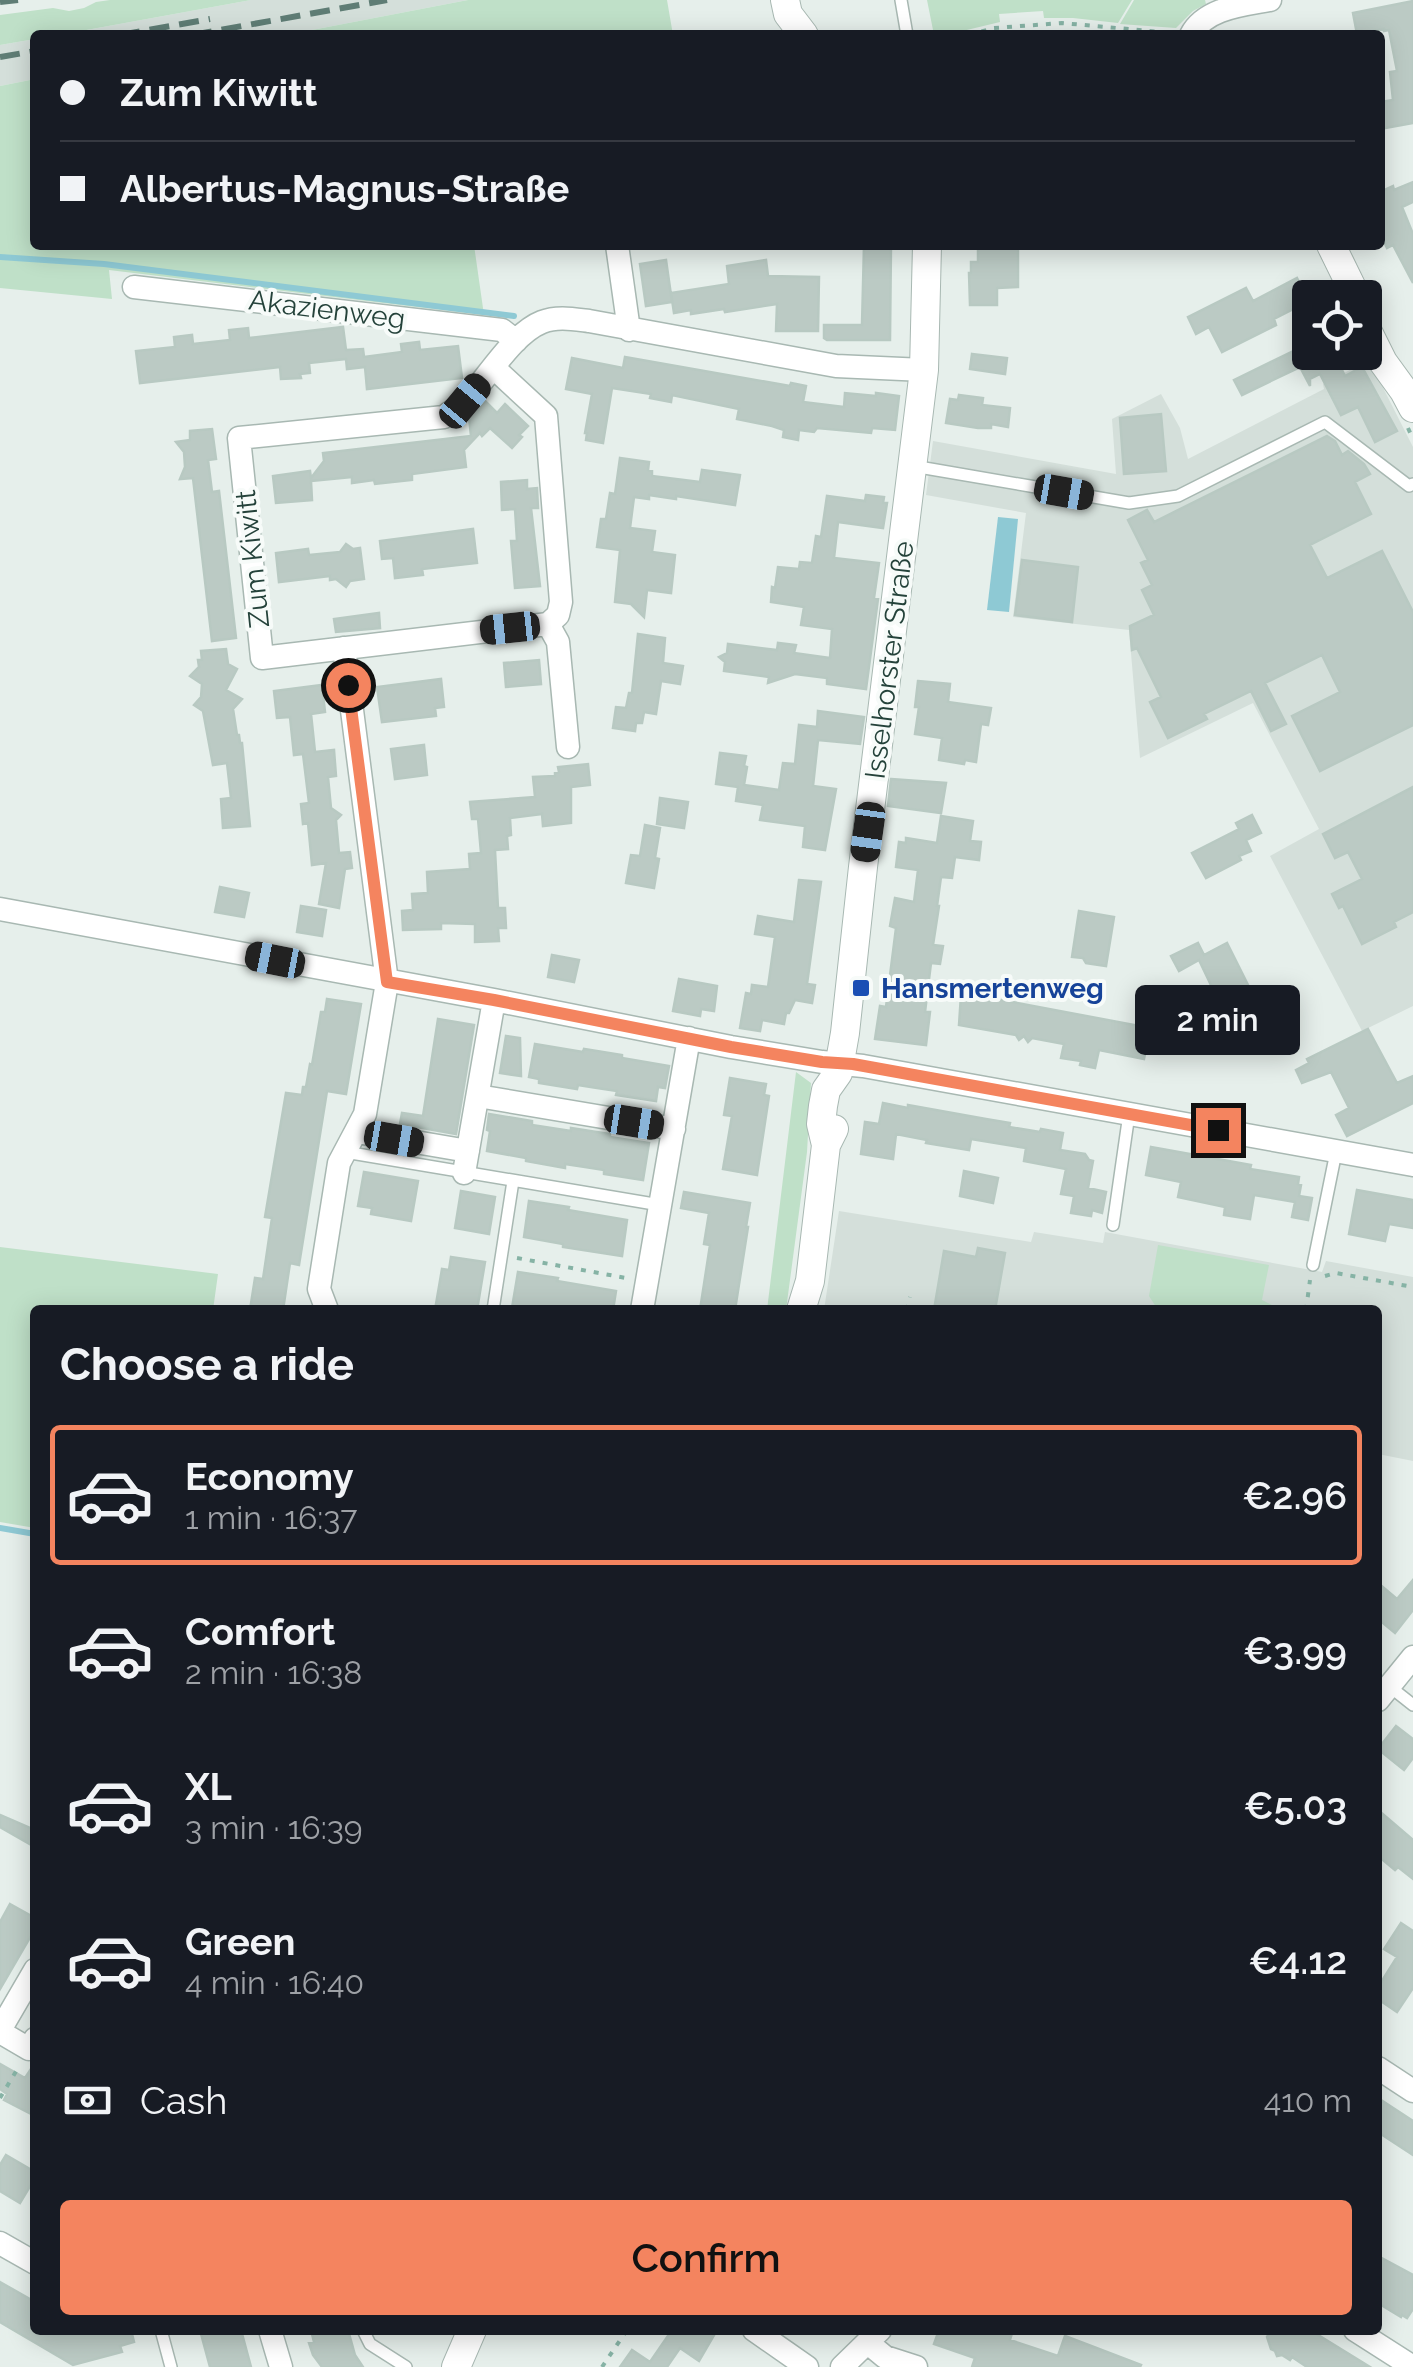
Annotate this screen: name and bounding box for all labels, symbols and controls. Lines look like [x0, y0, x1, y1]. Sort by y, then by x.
text: Zum Kiwitt [120, 70, 317, 115]
text: Albertus-Magnus-Straße [120, 166, 569, 211]
map controls [1292, 280, 1382, 370]
button: locate [1292, 280, 1382, 370]
street label: Akazienweg [247, 284, 407, 335]
car [434, 368, 496, 434]
car [1032, 472, 1096, 512]
street label: Zum Kiwitt [229, 488, 276, 630]
street label: Isselhorster Straße [859, 539, 920, 781]
car [479, 610, 541, 646]
route start [326, 663, 371, 708]
car [849, 800, 887, 864]
car [243, 940, 307, 980]
place label: Hansmertenweg [881, 972, 1104, 1005]
marker: Hansmertenweg [850, 977, 872, 999]
callout: 2 min [1136, 985, 1300, 1055]
text: 2 min [1177, 1001, 1258, 1038]
car [602, 1102, 666, 1142]
route end [1196, 1108, 1241, 1153]
car [362, 1119, 426, 1159]
text: Choose a ride [60, 1338, 354, 1391]
icon: car [65, 1450, 155, 1540]
text: Economy [185, 1454, 354, 1499]
text: €2.96 [1242, 1473, 1347, 1518]
text: 1 min · 16:37 [185, 1499, 357, 1536]
icon: car [65, 1605, 155, 1695]
text: Comfort [185, 1609, 335, 1654]
text: €3.99 [1243, 1628, 1347, 1673]
text: 2 min · 16:38 [185, 1654, 362, 1691]
icon: car [65, 1760, 155, 1850]
text: XL [185, 1764, 232, 1809]
text: €5.03 [1243, 1783, 1347, 1828]
text: 3 min · 16:39 [185, 1809, 363, 1846]
icon: car [65, 1915, 155, 2005]
text: Green [185, 1919, 295, 1964]
text: €4.12 [1248, 1938, 1347, 1983]
text: 4 min · 16:40 [185, 1964, 364, 2001]
icon: cash [60, 2073, 115, 2128]
text: Cash [140, 2078, 227, 2123]
text: 410 m [1264, 2082, 1352, 2119]
button: Confirm [60, 2200, 1352, 2315]

